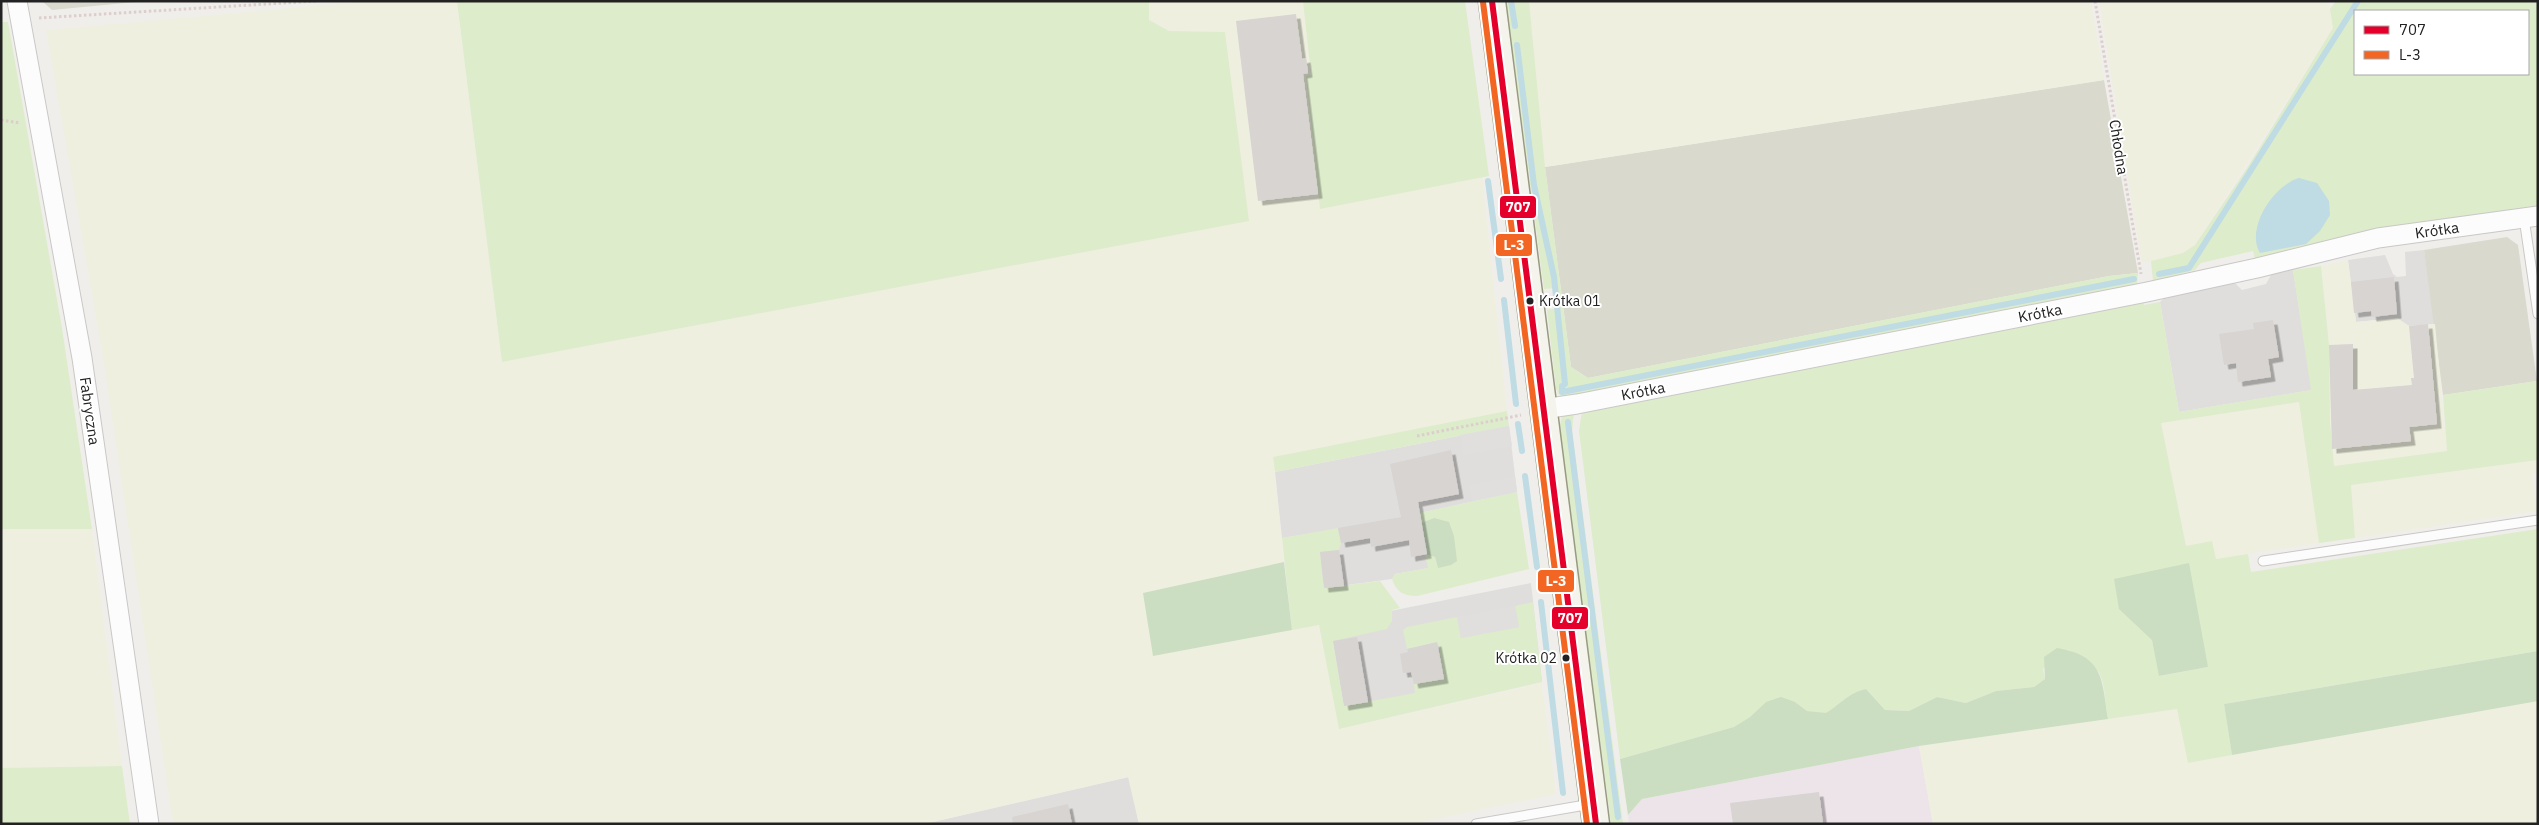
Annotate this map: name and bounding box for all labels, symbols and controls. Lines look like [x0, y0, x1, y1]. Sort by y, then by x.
legend [2354, 10, 2529, 75]
text: 707 [2399, 20, 2426, 39]
text: L-3 [2399, 45, 2421, 64]
street label: Chłodna [2105, 118, 2133, 176]
line badge: 707 [1499, 195, 1537, 219]
text: 707 [1505, 198, 1531, 216]
street label: Krótka [2414, 218, 2460, 242]
line badge: L-3 [1495, 233, 1533, 257]
text: L-3 [1504, 236, 1524, 254]
place label: Krótka 01 [1539, 292, 1600, 310]
marker: Krótka 01 [1525, 296, 1535, 306]
street label: Krótka [2016, 299, 2064, 327]
street label: Fabryczna [76, 376, 104, 446]
street label: Krótka [1619, 377, 1667, 405]
line badge: L-3 [1537, 569, 1575, 593]
text: L-3 [1546, 572, 1566, 590]
line badge: 707 [1551, 606, 1589, 630]
text: 707 [1557, 609, 1583, 627]
place label: Krótka 02 [1496, 649, 1557, 667]
marker: Krótka 02 [1561, 653, 1571, 663]

